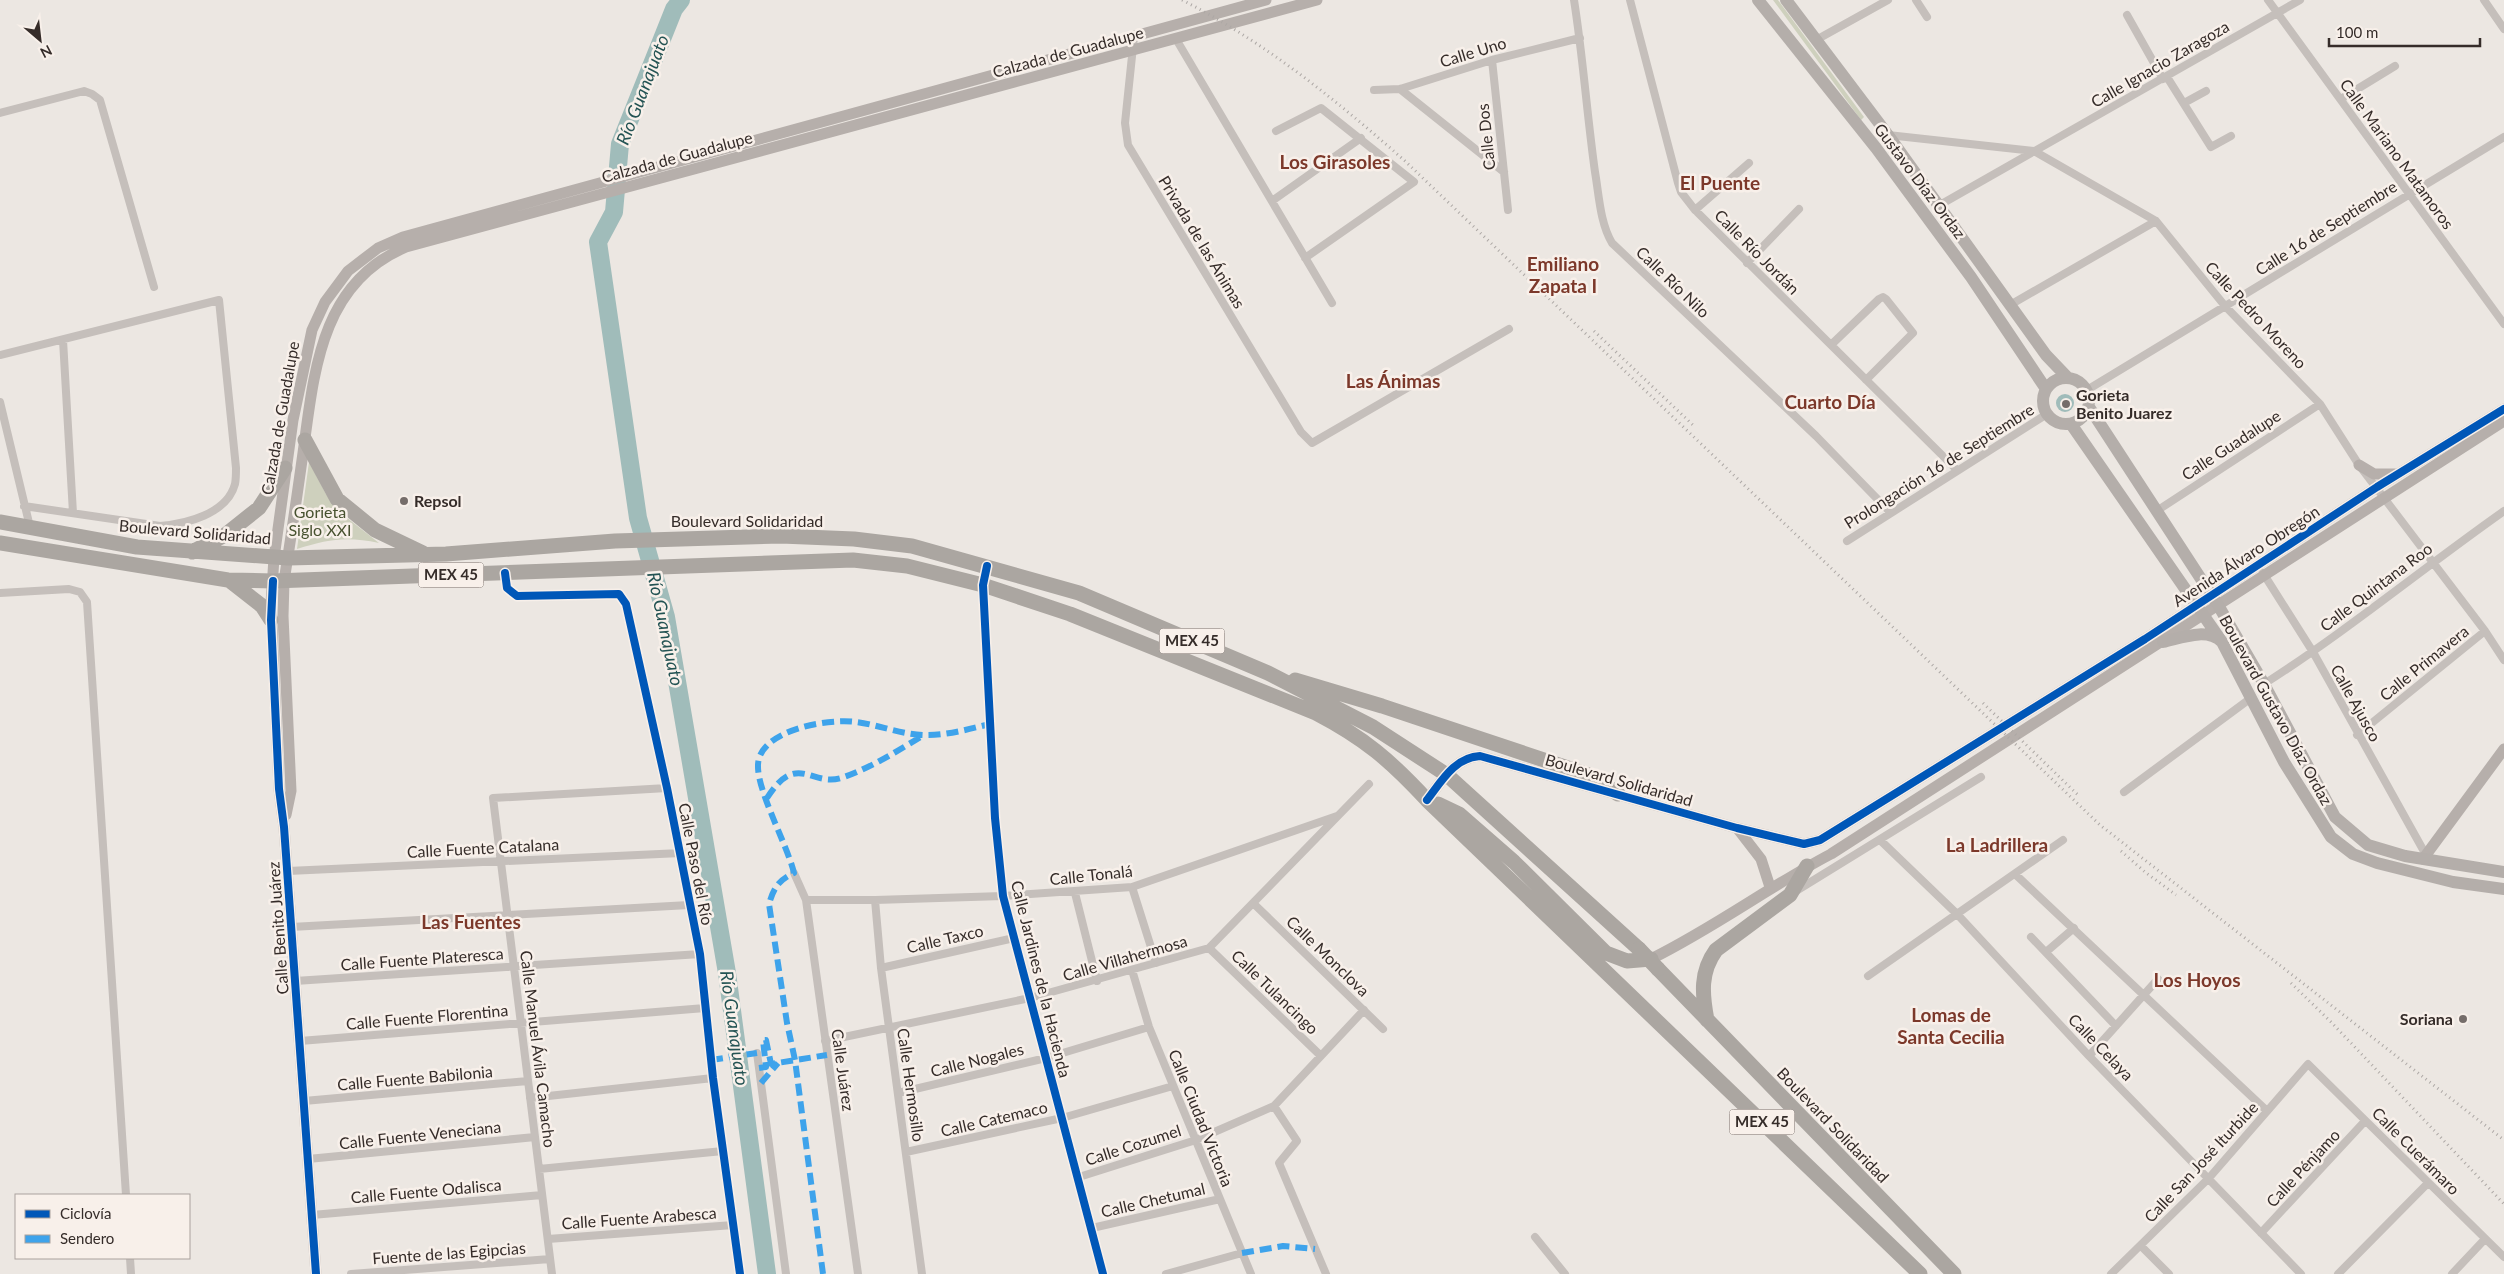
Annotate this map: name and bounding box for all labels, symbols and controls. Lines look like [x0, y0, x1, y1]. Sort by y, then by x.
north arrow [15, 15, 65, 65]
scale bar [2329, 15, 2480, 47]
street label: Calle Ignacio Zaragoza [2087, 16, 2232, 111]
street label: Calzada de Guadalupe [990, 22, 1145, 81]
text: 100 m [2336, 23, 2378, 41]
water label: Río Guanajuato [611, 32, 673, 148]
street label: Calle Uno [1437, 32, 1508, 71]
text: N [38, 42, 55, 62]
street label: Calle Mariano Matamoros [2337, 75, 2458, 233]
street label: Calle Dos [1473, 103, 1498, 171]
street label: Gustavo Díaz Ordaz [1871, 119, 1970, 242]
street label: Calzada de Guadalupe [599, 127, 754, 186]
district label: Los Girasoles [1280, 150, 1390, 173]
district label: El Puente [1680, 171, 1760, 194]
street label: Privada de las Ánimas [1155, 172, 1250, 312]
street label: Calle 16 de Septiembre [2251, 176, 2400, 279]
street label: Calle Río Jordán [1711, 205, 1804, 298]
street label: Calle Río Nilo [1633, 242, 1714, 321]
district label: Emiliano Zapata I [1527, 252, 1599, 297]
street label: Calle Pedro Moreno [2202, 257, 2311, 372]
street label: Calzada de Guadalupe [257, 340, 302, 496]
district label: Las Ánimas [1346, 369, 1440, 392]
place label: Gorieta Benito Juarez [2076, 385, 2172, 422]
district label: Cuarto Día [1784, 390, 1876, 413]
marker: Gorieta Benito Juarez [2060, 398, 2072, 410]
street label: Prolongación 16 de Septiembre [1840, 399, 2037, 532]
street label: Calle Guadalupe [2178, 406, 2284, 484]
place label: Repsol [414, 491, 462, 510]
marker: Repsol [398, 495, 410, 507]
street label: Avenida Álvaro Obregón [2169, 501, 2323, 610]
park label: Gorieta Siglo XXI [289, 502, 351, 539]
street label: Boulevard Solidaridad [671, 511, 823, 530]
street label: Boulevard Solidaridad [118, 515, 272, 548]
street label: Calle Quintana Roo [2316, 538, 2435, 635]
road number: MEX 45 [418, 562, 484, 588]
water label: Río Guanajuato [643, 570, 689, 688]
street label: Boulevard Gustavo Díaz Ordaz [2216, 611, 2337, 808]
street label: Calle Primavera [2375, 621, 2472, 704]
road number: MEX 45 [1160, 628, 1224, 654]
street label: Calle Ajusco [2327, 661, 2385, 745]
street label: Boulevard Solidaridad [1543, 749, 1695, 810]
street label: Calle Paso del Río [675, 801, 718, 927]
district label: La Ladrillera [1946, 833, 2048, 856]
street label: Calle Fuente Catalana [406, 834, 560, 861]
street label: Calle Benito Juárez [263, 861, 292, 995]
street label: Calle Tonalá [1048, 861, 1133, 888]
street label: Calle Jardines de la Hacienda [1008, 878, 1075, 1079]
district label: Las Fuentes [421, 910, 521, 933]
street label: Calle Monclova [1283, 911, 1374, 1000]
street label: Calle Taxco [905, 920, 985, 957]
street label: Calle Villahermosa [1060, 931, 1189, 984]
street label: Calle Fuente Plateresca [340, 943, 504, 974]
street label: Calle Tulancingo [1228, 945, 1323, 1038]
street label: Calle Manuel Ávila Camacho [517, 949, 560, 1149]
district label: Los Hoyos [2153, 968, 2241, 991]
water label: Río Guanajuato [716, 969, 754, 1087]
street label: Calle Fuente Florentina [345, 1000, 509, 1033]
district label: Lomas de Santa Cecilia [1897, 1003, 2005, 1048]
street label: Calle Celaya [2065, 1009, 2138, 1084]
place label: Soriana [2400, 1009, 2453, 1028]
marker: Soriana [2457, 1013, 2469, 1025]
street label: Calle Hermosillo [894, 1027, 929, 1143]
street label: Calle Juárez [828, 1028, 859, 1112]
street label: Calle Nogales [928, 1039, 1025, 1080]
street label: Calle Ciudad Victoria [1165, 1046, 1238, 1189]
street label: Calle Fuente Babilonia [336, 1061, 494, 1094]
street label: Boulevard Solidaridad [1774, 1063, 1893, 1186]
street label: Calle Catemaco [939, 1097, 1049, 1140]
street label: Calle San José Iturbide [2140, 1097, 2261, 1226]
street label: Calle Cuerámaro [2369, 1103, 2464, 1198]
road number: MEX 45 [1730, 1110, 1794, 1134]
street label: Calle Fuente Veneciana [338, 1117, 502, 1152]
street label: Calle Cozumel [1082, 1120, 1183, 1169]
street label: Calle Pénjamo [2262, 1125, 2343, 1210]
street label: Calle Fuente Odalisca [350, 1174, 502, 1207]
street label: Calle Chetumal [1099, 1178, 1207, 1221]
legend [15, 1194, 190, 1259]
street label: Calle Fuente Arabesca [561, 1203, 717, 1232]
text: Ciclovía [60, 1204, 111, 1222]
text: Sendero [60, 1229, 114, 1247]
street label: Fuente de las Egipcias [372, 1238, 526, 1267]

